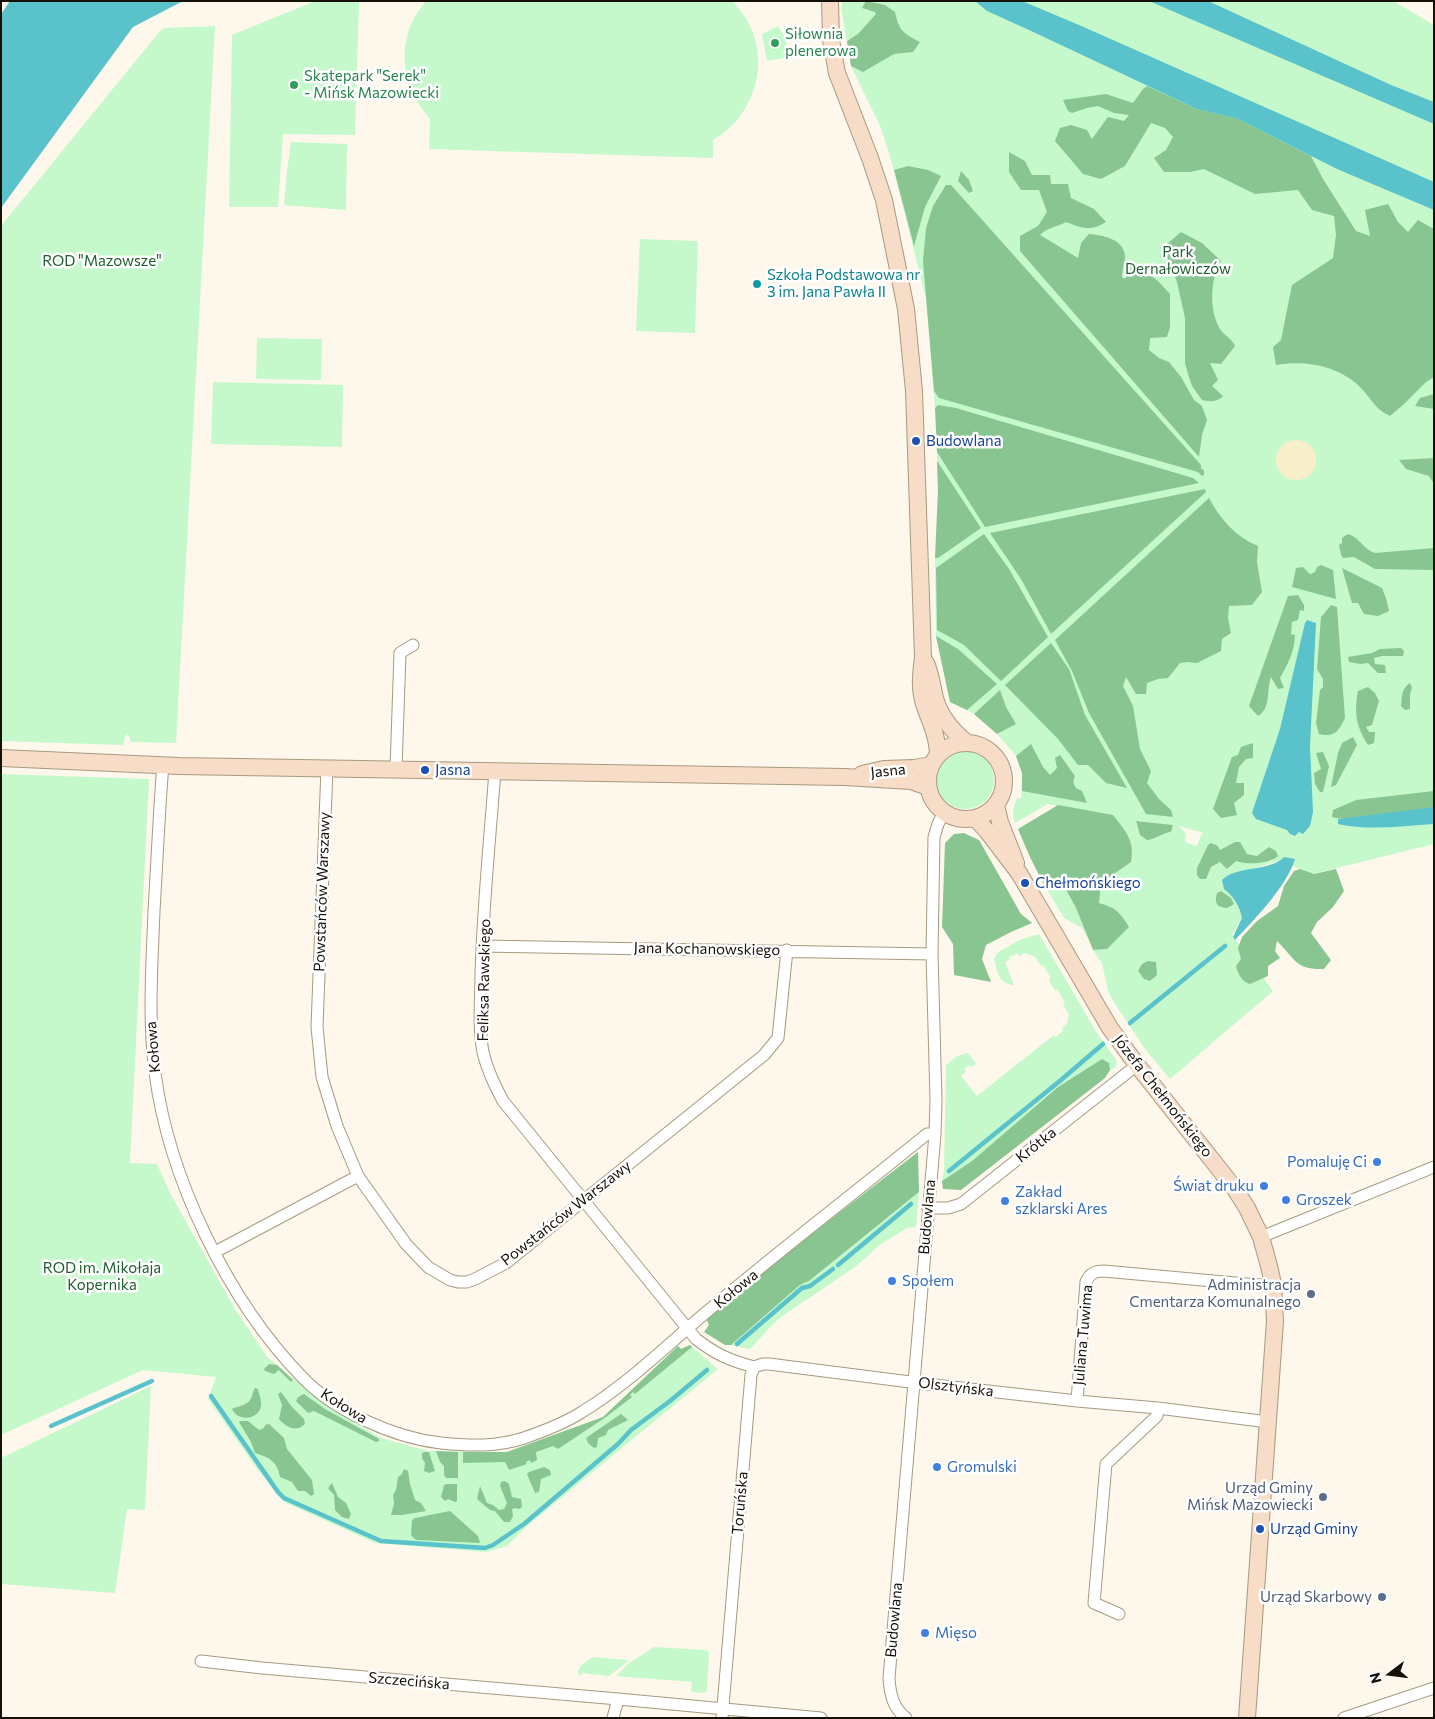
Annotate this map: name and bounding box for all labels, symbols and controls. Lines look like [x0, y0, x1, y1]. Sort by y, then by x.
place label: Siłownia plenerowa [785, 25, 856, 60]
marker: Siłownia plenerowa [769, 37, 781, 49]
place label: Skatepark "Serek" - Mińsk Mazowiecki [304, 67, 439, 102]
marker: Skatepark "Serek" - Mińsk Mazowiecki [288, 79, 300, 91]
park label: Park Dernałowiczów [1125, 243, 1231, 278]
park label: ROD "Mazowsze" [42, 252, 162, 270]
place label: Szkoła Podstawowa nr 3 im. Jana Pawła II [767, 266, 920, 301]
marker: Szkoła Podstawowa nr 3 im. Jana Pawła II [751, 278, 763, 290]
place label: Budowlana [926, 432, 1002, 450]
marker: Budowlana [910, 435, 922, 447]
street label: Jasna [869, 760, 907, 782]
place label: Jasna [435, 761, 470, 779]
marker: Jasna [419, 764, 431, 776]
street label: Powstańców Warszawy [310, 812, 334, 972]
place label: Chełmońskiego [1035, 874, 1141, 892]
marker: Chełmońskiego [1019, 877, 1031, 889]
street label: Feliksa Rawskiego [474, 918, 494, 1042]
street label: Jana Kochanowskiego [633, 939, 781, 959]
street label: Kołowa [142, 1021, 164, 1073]
street label: Józefa Chełmońskiego [1110, 1031, 1216, 1161]
street label: Krótka [1012, 1124, 1060, 1166]
place label: Pomaluję Ci [1287, 1153, 1367, 1171]
marker: Pomaluję Ci [1371, 1156, 1383, 1168]
street label: Powstańców Warszawy [497, 1157, 635, 1269]
place label: Świat druku [1173, 1177, 1254, 1195]
street label: Budowlana [915, 1179, 939, 1255]
marker: Świat druku [1258, 1180, 1270, 1192]
place label: Zakład szklarski Ares [1015, 1183, 1107, 1218]
place label: Groszek [1296, 1191, 1352, 1209]
marker: Groszek [1280, 1194, 1292, 1206]
marker: Zakład szklarski Ares [999, 1195, 1011, 1207]
park label: ROD im. Mikołaja Kopernika [43, 1259, 161, 1294]
street label: Kołowa [710, 1266, 762, 1312]
place label: Społem [902, 1272, 954, 1290]
marker: Społem [886, 1275, 898, 1287]
place label: Administracja Cmentarza Komunalnego [1129, 1276, 1301, 1311]
street label: Juliana Tuwima [1070, 1284, 1096, 1386]
marker: Administracja Cmentarza Komunalnego [1305, 1288, 1317, 1300]
street label: Olsztyńska [917, 1373, 995, 1401]
street label: Kołowa [317, 1385, 371, 1427]
place label: Gromulski [947, 1458, 1017, 1476]
marker: Gromulski [931, 1461, 943, 1473]
street label: Toruńska [728, 1471, 752, 1535]
place label: Urząd Gminy Mińsk Mazowiecki [1187, 1479, 1313, 1514]
marker: Urząd Gminy Mińsk Mazowiecki [1317, 1491, 1329, 1503]
place label: Urząd Gminy [1270, 1520, 1358, 1538]
marker: Urząd Gminy [1254, 1523, 1266, 1535]
street label: Budowlana [882, 1582, 906, 1658]
place label: Urząd Skarbowy [1260, 1588, 1372, 1606]
marker: Urząd Skarbowy [1376, 1591, 1388, 1603]
place label: Mięso [935, 1624, 977, 1642]
marker: Mięso [919, 1627, 931, 1639]
north arrow [1365, 1649, 1415, 1699]
street label: Szczecińska [368, 1668, 450, 1694]
text: N [1365, 1671, 1385, 1685]

